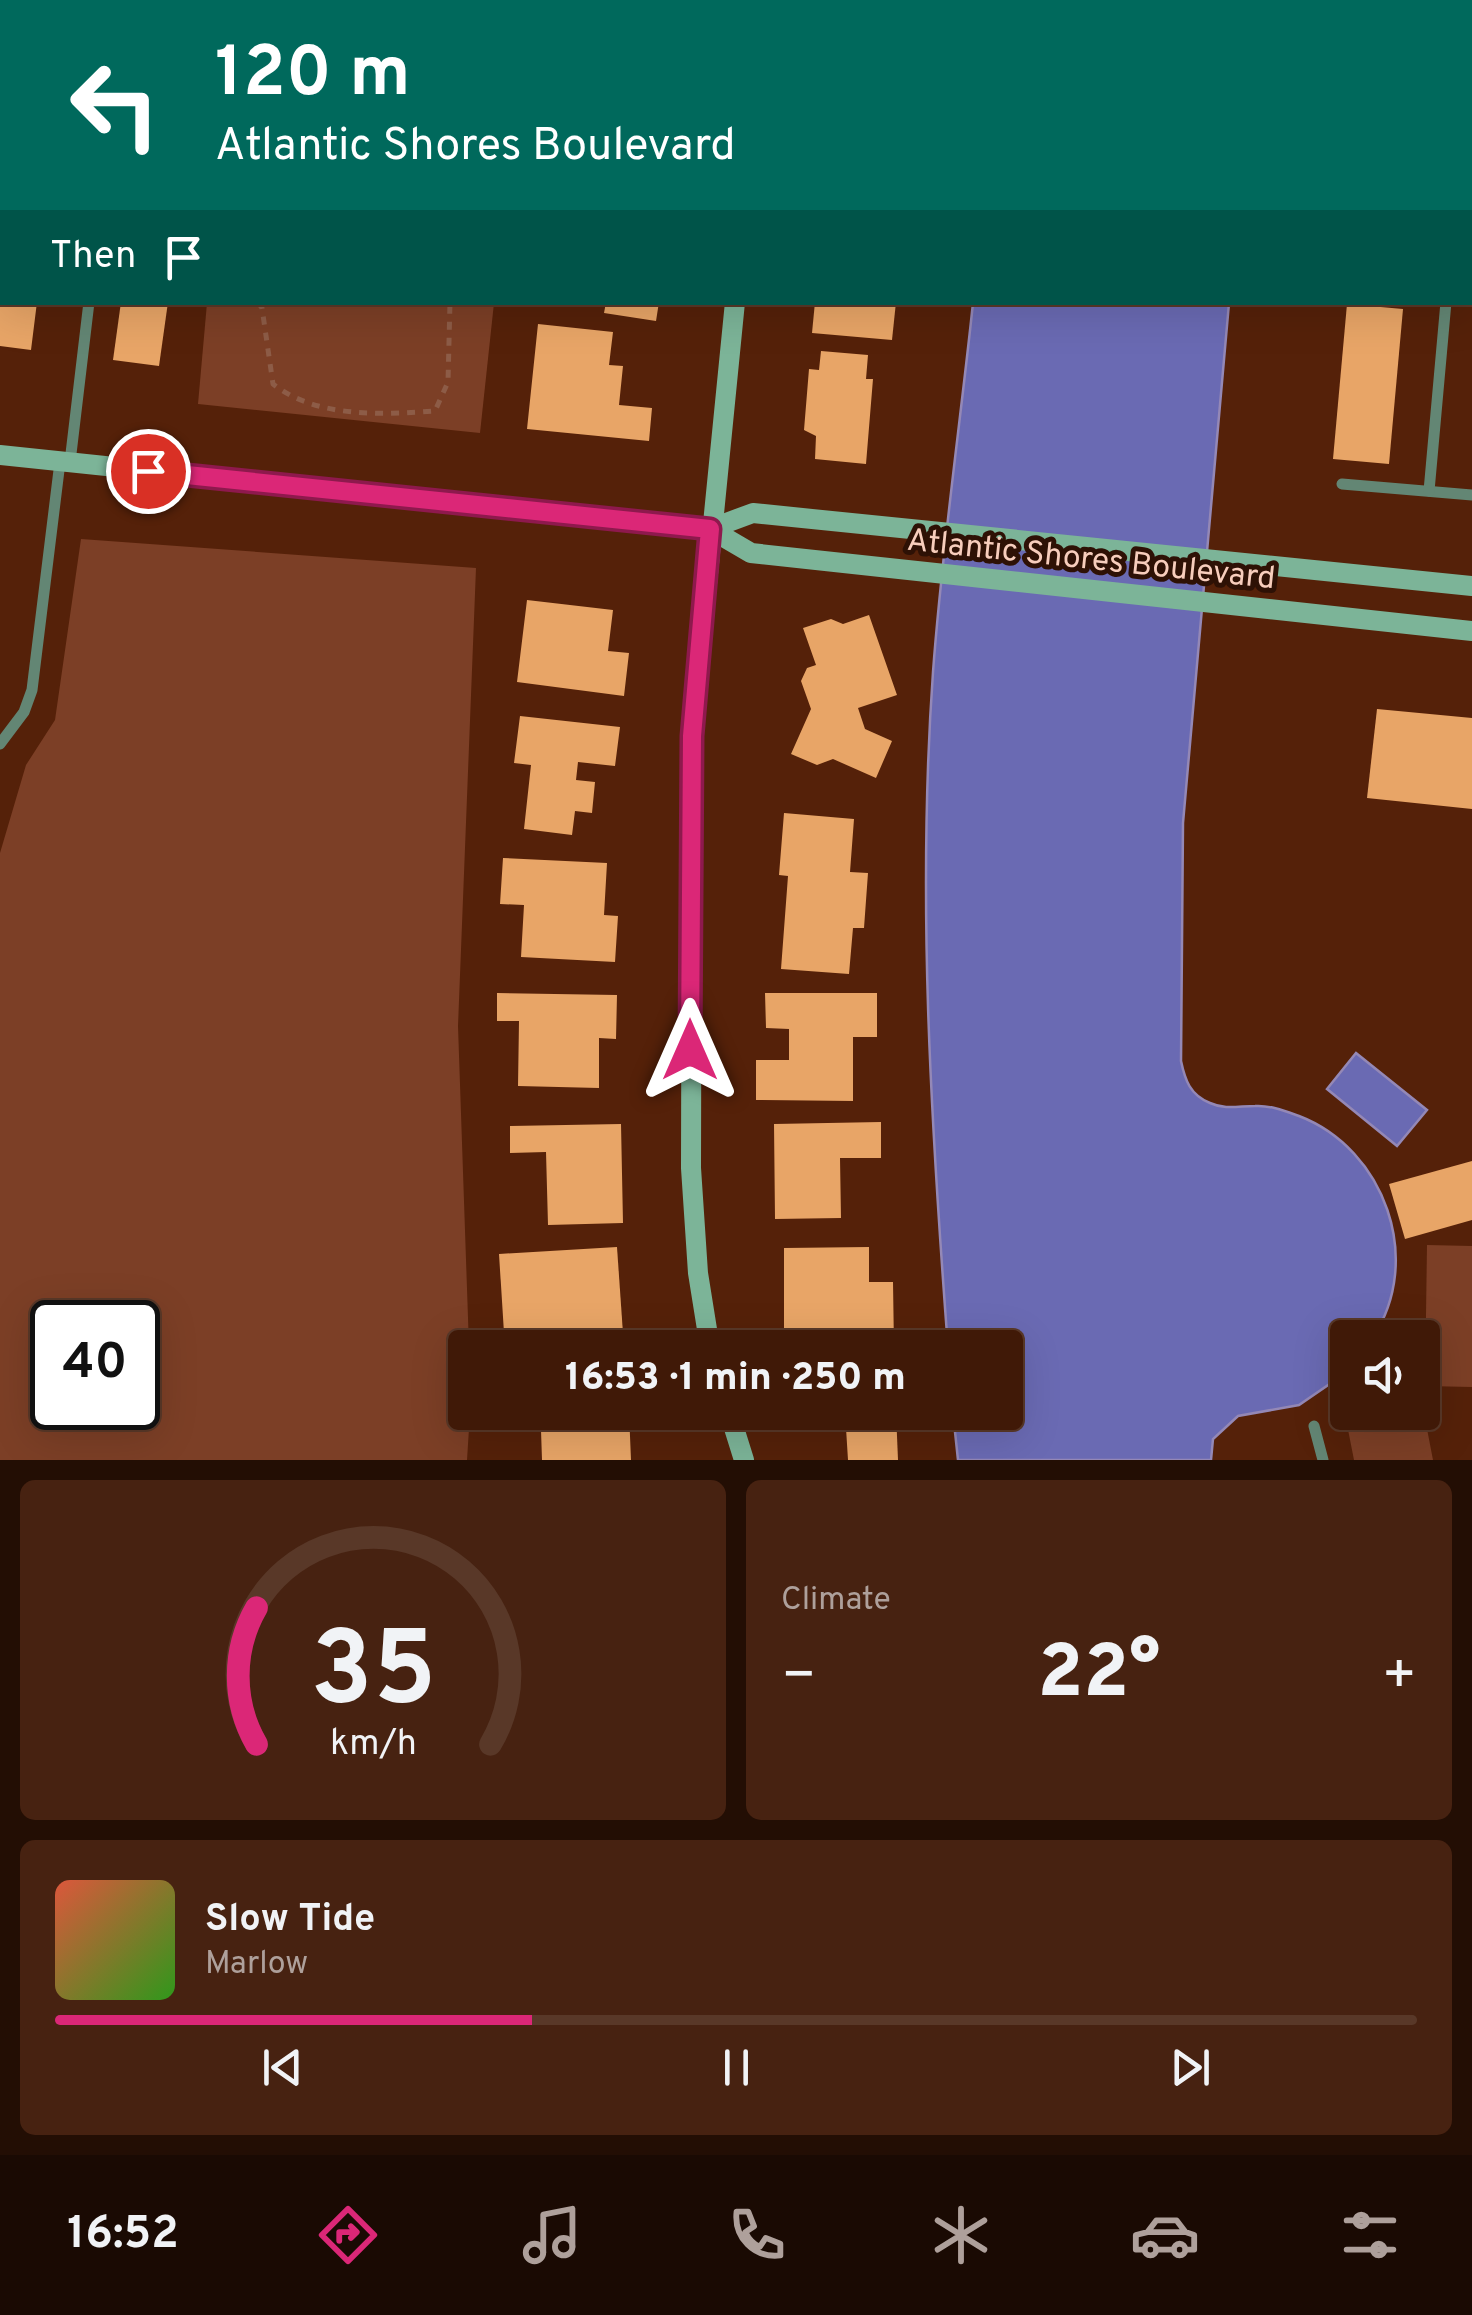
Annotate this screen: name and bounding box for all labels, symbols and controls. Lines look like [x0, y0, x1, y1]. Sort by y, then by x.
text: 120 m [215, 32, 411, 121]
icon: left [50, 40, 180, 170]
text: Atlantic Shores Boulevard [215, 119, 736, 176]
icon: arrive [156, 230, 211, 285]
text: Then [50, 233, 136, 282]
pin [106, 429, 191, 514]
icon: arrive [121, 444, 176, 499]
street label: Atlantic Shores Boulevard [905, 522, 1277, 600]
position arrow [638, 998, 742, 1102]
speed limit sign: 40 [30, 1300, 160, 1430]
map controls [1330, 1320, 1440, 1430]
button: sound [1330, 1320, 1440, 1430]
text: 16:53 · 1 min · 250 m [565, 1355, 906, 1404]
text: Climate [781, 1581, 891, 1621]
text: 35 [310, 1610, 436, 1742]
text: 22° [1037, 1629, 1161, 1724]
text: − [781, 1643, 816, 1713]
text: + [1382, 1643, 1417, 1713]
text: km/h [330, 1722, 416, 1768]
text: Slow Tide [205, 1896, 375, 1945]
text: Marlow [205, 1945, 308, 1985]
icon: previous [255, 2040, 310, 2095]
icon: pause [709, 2040, 764, 2095]
icon: next [1163, 2040, 1218, 2095]
icon: directions [313, 2200, 383, 2270]
icon: music [517, 2200, 587, 2270]
icon: phone [722, 2200, 792, 2270]
icon: climate [926, 2200, 996, 2270]
icon: car [1130, 2200, 1200, 2270]
icon: filters [1335, 2200, 1405, 2270]
text: 16:52 [67, 2207, 179, 2264]

